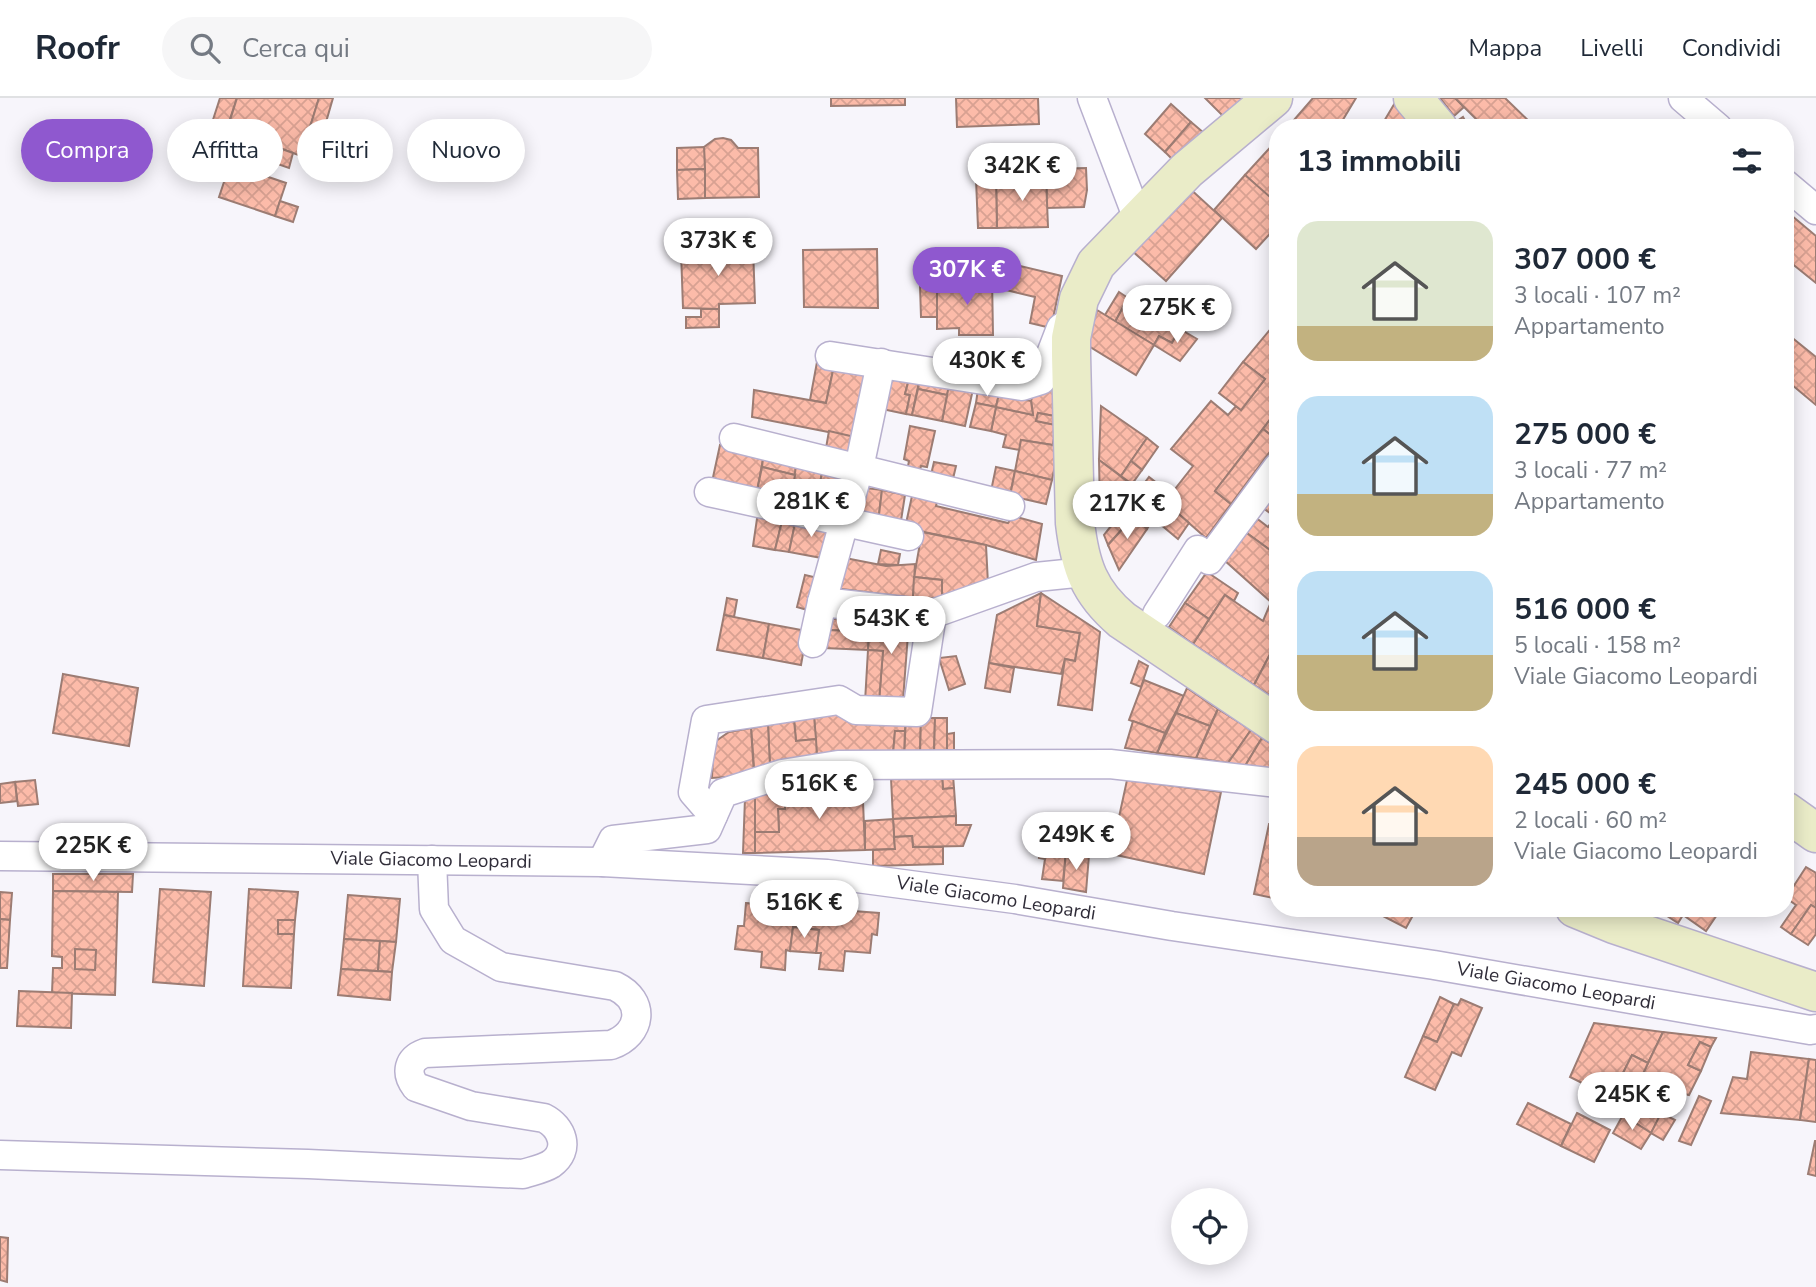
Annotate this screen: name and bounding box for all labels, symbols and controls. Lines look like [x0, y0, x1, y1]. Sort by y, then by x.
search box [162, 17, 652, 80]
text: Roofr [35, 26, 120, 71]
icon: search [186, 29, 224, 67]
text: Cerca qui [242, 31, 350, 66]
text: Mappa [1468, 32, 1542, 64]
text: Livelli [1580, 32, 1644, 64]
text: Condividi [1682, 32, 1781, 64]
chip: Compra [21, 119, 153, 182]
chip: Affitta [167, 119, 283, 182]
chip: Filtri [297, 119, 393, 182]
chip: Nuovo [407, 119, 525, 182]
text: 13 immobili [1297, 141, 1462, 182]
icon: filters [1728, 142, 1766, 180]
pin: 342K € [965, 144, 1079, 203]
text: 342K € [984, 150, 1060, 181]
pin: 373K € [661, 218, 775, 278]
text: 373K € [680, 225, 756, 256]
text: 307 000 € [1514, 239, 1656, 280]
pin: 307K € [910, 248, 1024, 307]
icon: home [1353, 249, 1437, 333]
text: 307K € [929, 254, 1005, 285]
text: 3 locali · 107 m² [1514, 280, 1681, 311]
pin: 275K € [1120, 286, 1234, 345]
text: 275K € [1139, 292, 1215, 323]
text: Appartamento [1514, 311, 1665, 342]
pin: 430K € [930, 338, 1044, 398]
text: 430K € [949, 345, 1025, 376]
text: 275 000 € [1514, 414, 1656, 455]
icon: home [1353, 424, 1437, 508]
text: 3 locali · 77 m² [1514, 455, 1667, 486]
pin: 281K € [754, 480, 868, 539]
pin: 217K € [1070, 482, 1184, 541]
text: 281K € [773, 486, 849, 517]
text: Appartamento [1514, 486, 1665, 517]
text: 217K € [1089, 488, 1165, 519]
text: 516 000 € [1514, 589, 1656, 630]
pin: 543K € [834, 596, 948, 656]
icon: home [1353, 599, 1437, 683]
text: 543K € [853, 603, 929, 634]
text: 5 locali · 158 m² [1514, 630, 1681, 661]
text: Viale Giacomo Leopardi [1514, 661, 1758, 692]
pin: 516K € [762, 762, 876, 821]
text: 245 000 € [1514, 764, 1656, 805]
text: 516K € [781, 768, 857, 799]
icon: home [1353, 774, 1437, 858]
text: 2 locali · 60 m² [1514, 805, 1667, 836]
pin: 249K € [1019, 812, 1133, 872]
text: 249K € [1038, 819, 1114, 850]
pin: 225K € [36, 824, 150, 883]
text: 225K € [55, 830, 131, 861]
text: Viale Giacomo Leopardi [1514, 836, 1758, 867]
street label: Viale Giacomo Leopardi [329, 845, 532, 875]
street label: Viale Giacomo Leopardi [893, 869, 1098, 927]
pin: 516K € [747, 880, 861, 940]
text: 516K € [766, 887, 842, 918]
street label: Viale Giacomo Leopardi [1454, 956, 1657, 1016]
pin: 245K € [1575, 1072, 1689, 1132]
text: 245K € [1594, 1079, 1670, 1110]
map controls [1171, 1188, 1248, 1265]
button: locate [1171, 1188, 1248, 1265]

